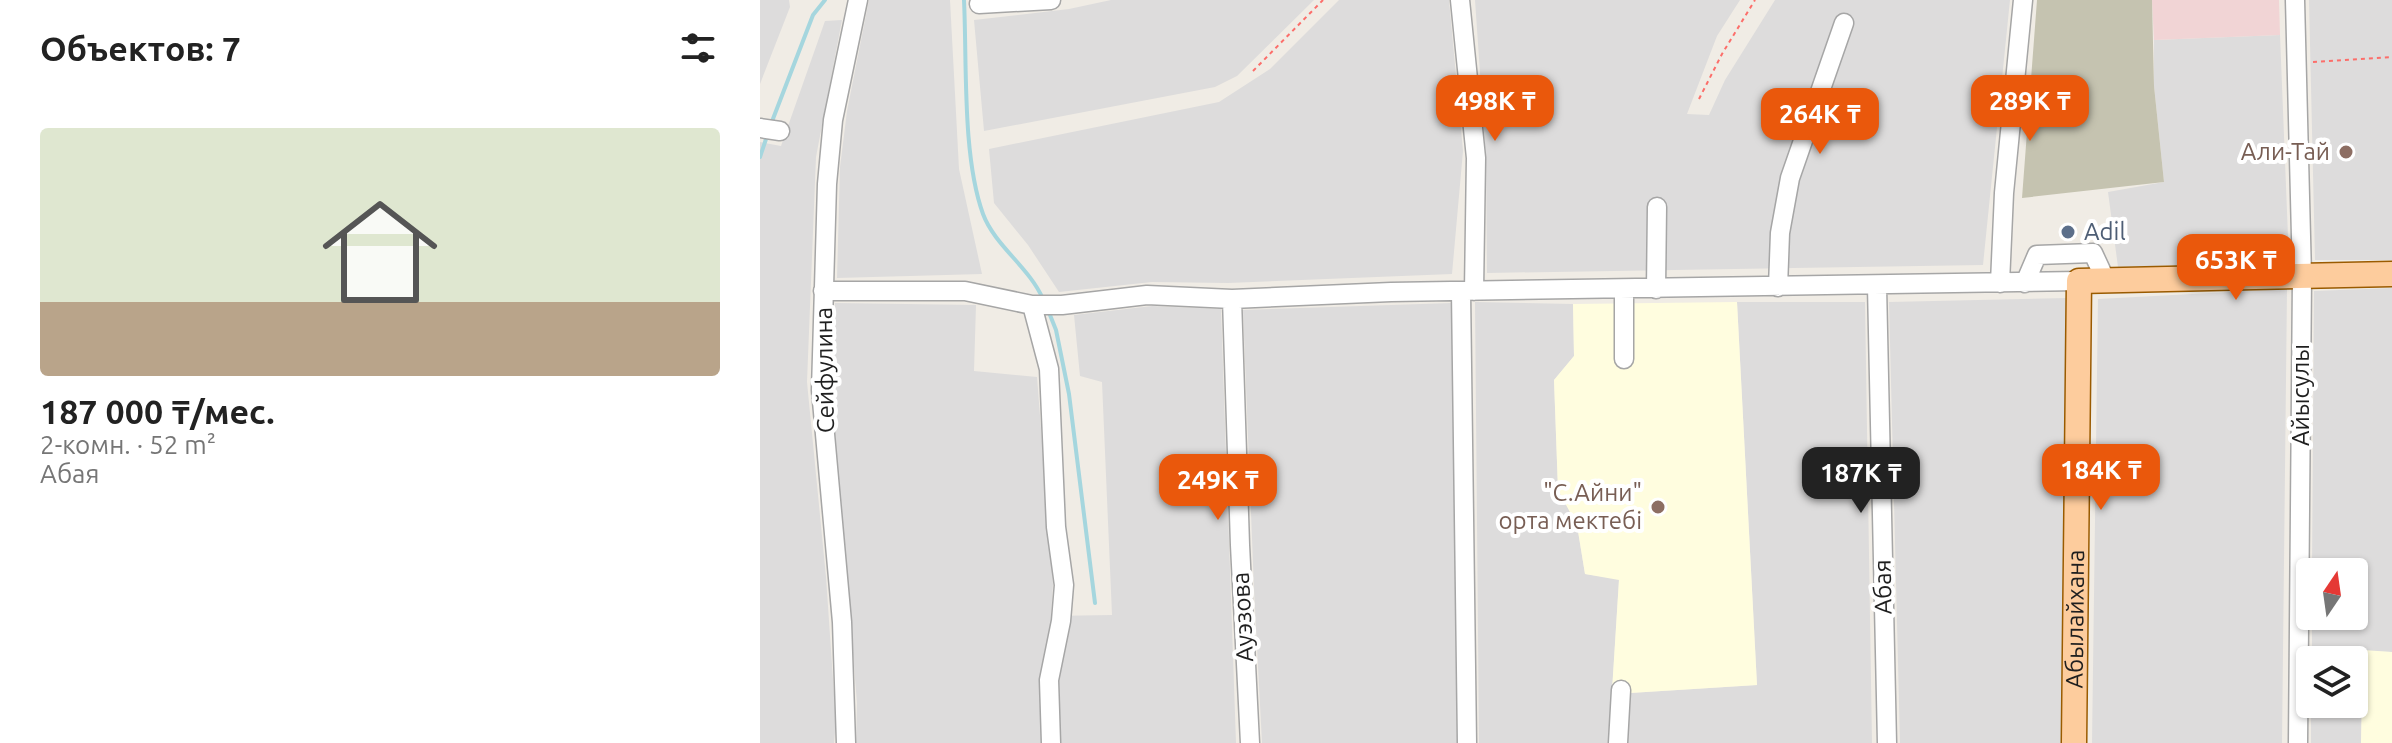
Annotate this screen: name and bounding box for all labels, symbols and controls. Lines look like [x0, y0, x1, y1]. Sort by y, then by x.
icon: filters [676, 26, 720, 70]
text: Объектов: 7 [40, 29, 241, 67]
pin: 498K ₸ [1430, 75, 1560, 143]
pin: 289K ₸ [1965, 75, 2095, 143]
text: 498K ₸ [1454, 86, 1536, 115]
text: 289K ₸ [1989, 86, 2071, 115]
pin: 264K ₸ [1755, 88, 1885, 156]
text: 264K ₸ [1779, 99, 1861, 128]
place label: Али-Тай [2241, 138, 2330, 165]
marker: Али-Тай [2337, 143, 2355, 161]
icon: home [308, 180, 452, 324]
place label: Adil [2084, 218, 2126, 245]
marker: Adil [2059, 223, 2077, 241]
pin: 653K ₸ [2171, 234, 2301, 302]
text: 653K ₸ [2195, 245, 2277, 274]
street label: Сейфулина [810, 307, 839, 433]
street label: Айысулы [2287, 344, 2314, 446]
text: 187 000 ₸/мес. [40, 392, 275, 430]
text: 2-комн. · 52 m² [40, 430, 216, 459]
pin: 184K ₸ [2036, 444, 2166, 512]
pin: 187K ₸ [1796, 447, 1926, 515]
pin: 249K ₸ [1153, 454, 1283, 522]
text: 184K ₸ [2060, 455, 2142, 484]
text: 187K ₸ [1820, 458, 1902, 487]
text: Абая [40, 459, 99, 488]
text: 249K ₸ [1177, 465, 1259, 494]
place label: "С.Айни" орта мектебі [1499, 479, 1642, 534]
marker: "С.Айни" орта мектебі [1649, 498, 1667, 516]
street label: Абылайхана [2061, 549, 2089, 689]
north arrow [2296, 558, 2368, 630]
map controls [2296, 558, 2368, 718]
street label: Абая [1869, 559, 1896, 615]
street label: Ауэзова [1227, 571, 1258, 663]
button: layers [2296, 646, 2368, 718]

